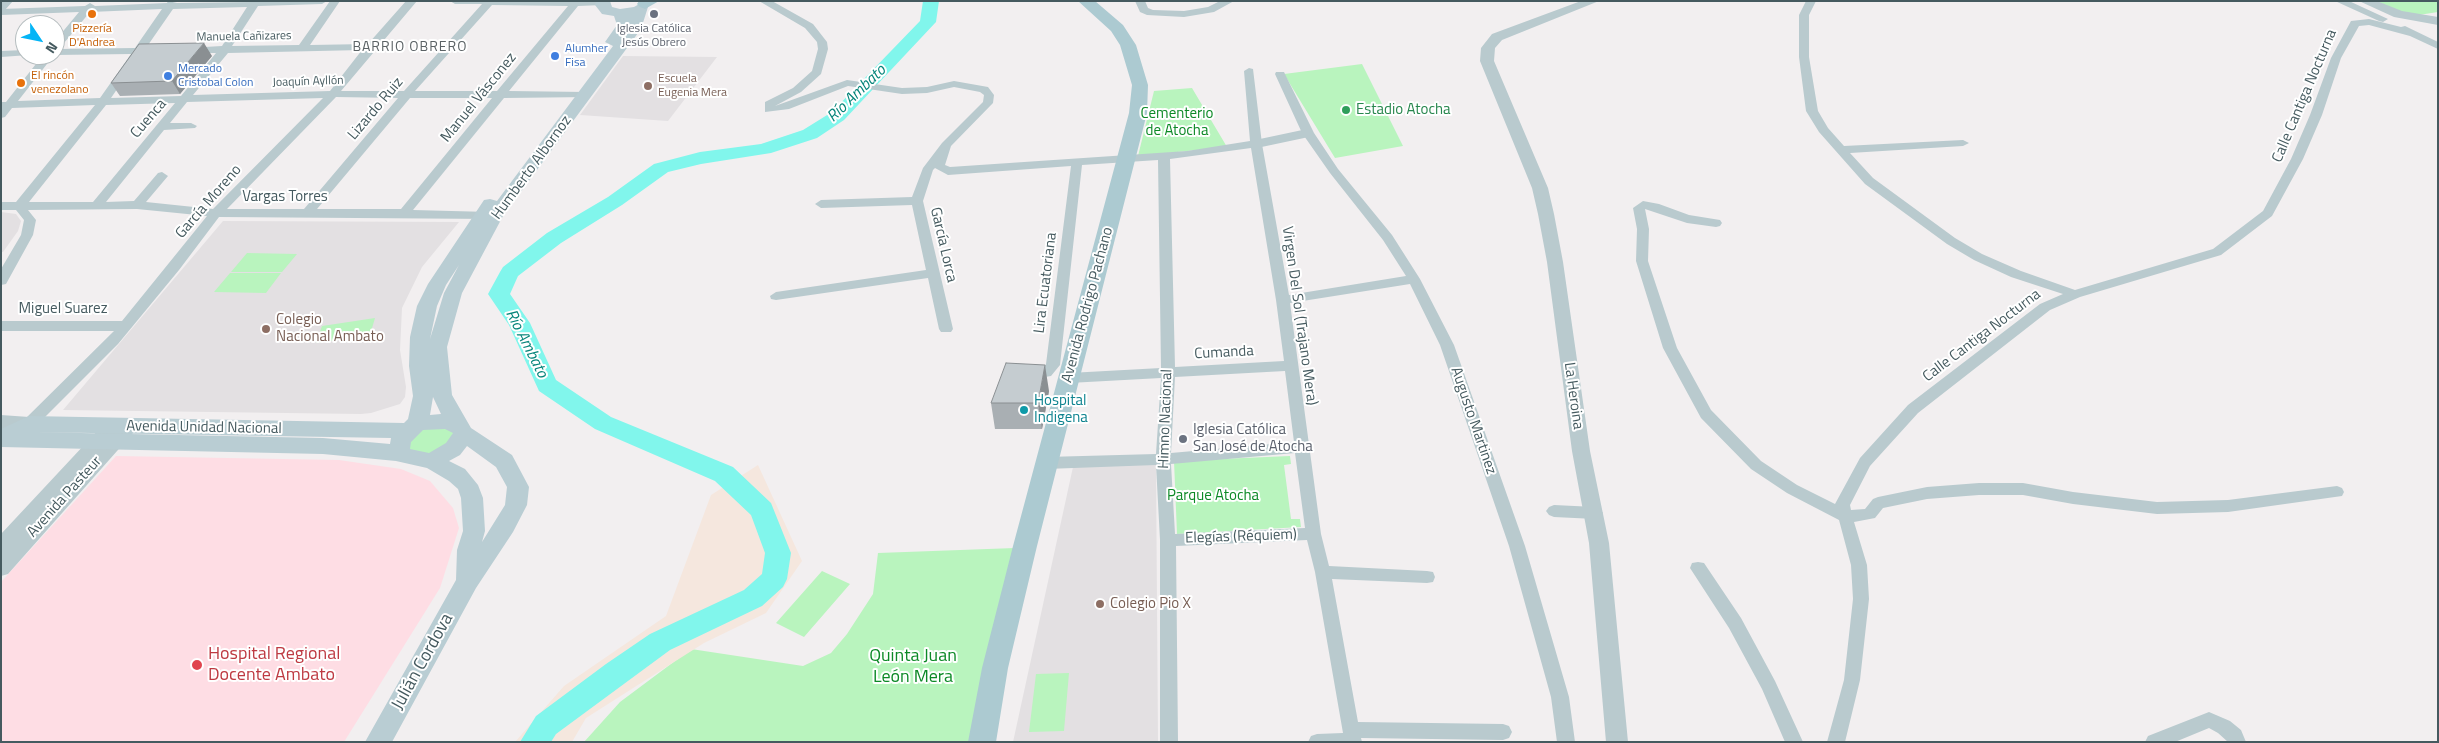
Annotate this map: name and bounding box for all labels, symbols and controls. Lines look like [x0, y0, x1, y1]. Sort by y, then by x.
marker: Pizzería D'Andrea [86, 8, 98, 20]
marker: Iglesia Católica Jesús Obrero [648, 8, 660, 20]
north arrow [15, 15, 65, 65]
place label: Pizzería D'Andrea [69, 22, 115, 50]
place label: Iglesia Católica Jesús Obrero [617, 22, 691, 50]
street label: Calle Cantiga Nocturna [2269, 27, 2341, 165]
street label: Manuela Cañizares [196, 29, 292, 45]
text: N [41, 38, 63, 58]
district label: BARRIO OBRERO [351, 40, 469, 56]
place label: Alumher Fisa [565, 42, 608, 70]
street label: Manuel Vásconez [437, 50, 521, 146]
marker: Alumher Fisa [549, 50, 561, 62]
water label: Río Ambato [824, 61, 890, 127]
place label: Mercado Cristobal Colon [178, 62, 253, 90]
place label: El rincón venezolano [31, 69, 89, 97]
marker: Mercado Cristobal Colon [162, 70, 174, 82]
place label: Escuela Eugenia Mera [658, 72, 727, 100]
street label: Joaquín Ayllón [272, 74, 344, 90]
street label: Lizardo Ruiz [345, 74, 407, 144]
marker: El rincón venezolano [15, 77, 27, 89]
marker: Escuela Eugenia Mera [642, 80, 654, 92]
street label: Cuenca [127, 96, 171, 142]
place label: Estadio Atocha [1356, 101, 1450, 119]
marker: Estadio Atocha [1340, 104, 1352, 116]
park label: Cementerio de Atocha [1141, 105, 1213, 140]
street label: Humberto Albornoz [488, 113, 576, 223]
street label: García Moreno [172, 162, 246, 242]
street label: Vargas Torres [242, 188, 328, 206]
street label: García Lorca [926, 206, 960, 284]
street label: Avenida Rodrigo Pachano [1059, 225, 1117, 385]
street label: Virgen Del Sol (Trajano Mera) [1278, 225, 1320, 407]
street label: Lira Ecuatoriana [1031, 232, 1061, 334]
street label: Calle Cantiga Nocturna [1920, 286, 2044, 386]
street label: Miguel Suarez [19, 300, 107, 318]
water label: Río Ambato [501, 307, 551, 381]
place label: Colegio Nacional Ambato [276, 311, 384, 346]
marker: Colegio Nacional Ambato [260, 323, 272, 335]
street label: Cumanda [1194, 342, 1254, 364]
street label: La Heroina [1559, 361, 1587, 431]
street label: Augusto Martinez [1446, 365, 1500, 477]
street label: Himno Nacional [1155, 369, 1177, 469]
place label: Hospital Indigena [1034, 392, 1088, 427]
marker: Hospital Indigena [1018, 404, 1030, 416]
street label: Avenida Unidad Nacional [126, 418, 282, 438]
place label: Iglesia Católica San José de Atocha [1193, 421, 1313, 456]
marker: Iglesia Católica San José de Atocha [1177, 433, 1189, 445]
street label: Avenida Pasteur [24, 453, 106, 541]
park label: Parque Atocha [1167, 487, 1259, 505]
street label: Elegías (Réquiem) [1185, 526, 1297, 548]
place label: Colegio Pio X [1110, 595, 1191, 613]
marker: Colegio Pio X [1094, 598, 1106, 610]
street label: Julián Cordova [388, 610, 458, 714]
place label: Hospital Regional Docente Ambato [208, 644, 340, 686]
park label: Quinta Juan León Mera [869, 646, 957, 689]
marker: Hospital Regional Docente Ambato [190, 658, 204, 672]

